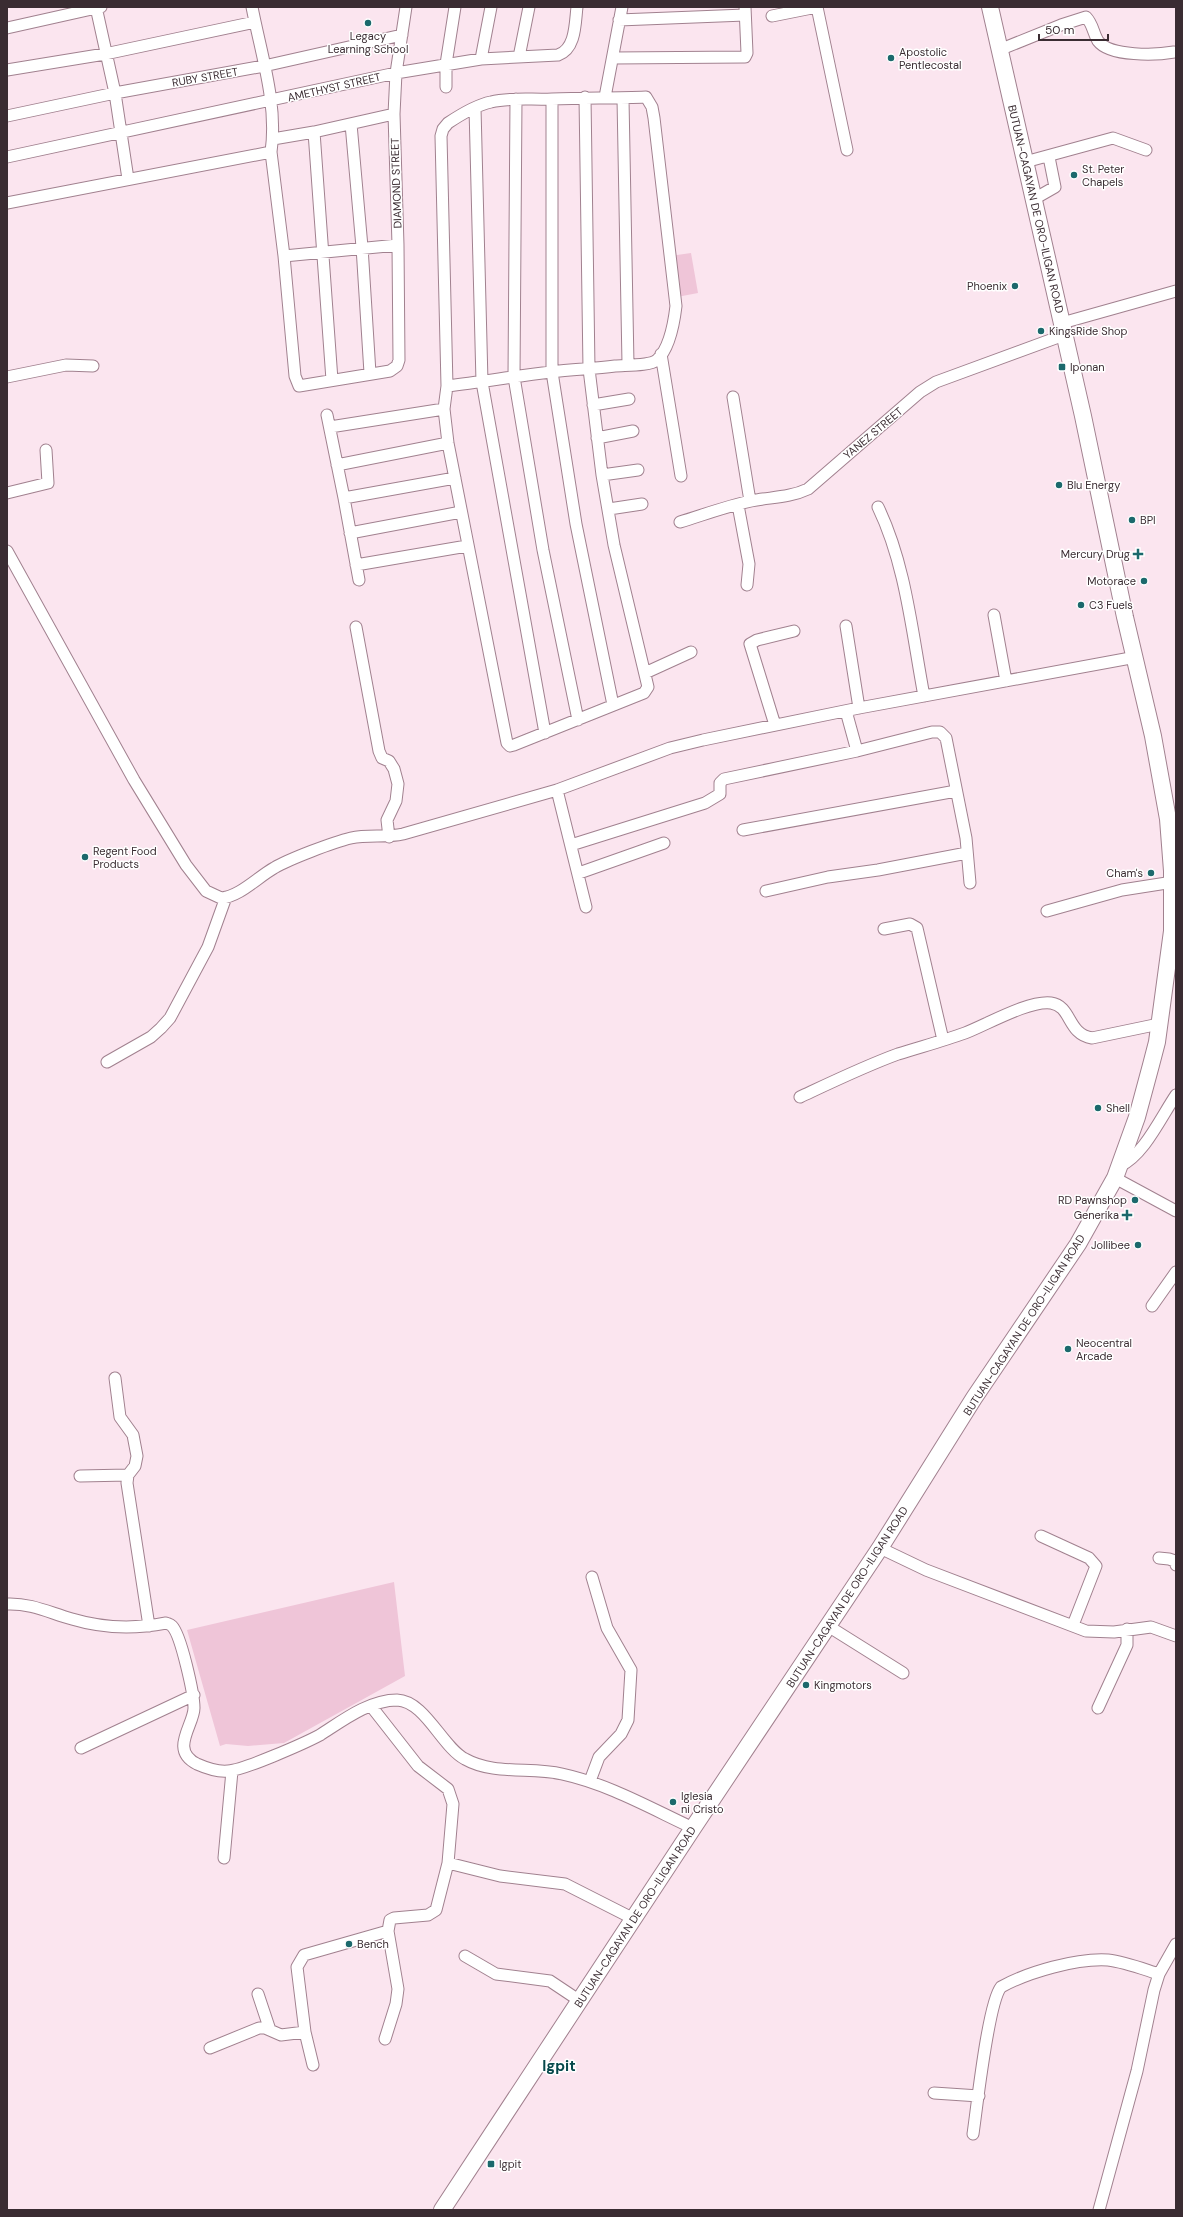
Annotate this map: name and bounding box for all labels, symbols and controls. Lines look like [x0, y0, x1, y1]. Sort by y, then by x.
scale bar [1039, 16, 1108, 42]
marker: Legacy Learning School [363, 18, 373, 28]
text: 50 m [1045, 22, 1074, 38]
place label: Legacy Learning School [328, 29, 408, 56]
place label: Apostolic Pentlecostal [899, 45, 961, 72]
marker: Apostolic Pentlecostal [886, 53, 896, 63]
street label: RUBY STREET [171, 64, 239, 90]
street label: AMETHYST STREET [286, 69, 382, 105]
street label: BUTUAN-CAGAYAN DE ORO-ILIGAN ROAD [1005, 104, 1067, 315]
street label: DIAMOND STREET [387, 137, 405, 229]
place label: St. Peter Chapels [1082, 162, 1124, 189]
marker: St. Peter Chapels [1069, 170, 1079, 180]
place label: Phoenix [967, 279, 1008, 293]
marker: Phoenix [1010, 281, 1020, 291]
place label: KingsRide Shop [1049, 324, 1128, 338]
marker: KingsRide Shop [1036, 326, 1046, 336]
place label: Iponan [1070, 360, 1105, 374]
marker: Iponan [1057, 362, 1067, 372]
street label: YANEZ STREET [841, 404, 905, 462]
place label: Blu Energy [1067, 478, 1120, 492]
marker: Blu Energy [1054, 480, 1064, 490]
place label: BPI [1140, 513, 1156, 527]
marker: BPI [1127, 515, 1137, 525]
place label: Mercury Drug [1061, 547, 1130, 561]
marker: Mercury Drug [1133, 549, 1143, 559]
place label: Motorace [1087, 574, 1136, 588]
marker: Motorace [1139, 576, 1149, 586]
place label: C3 Fuels [1089, 598, 1133, 612]
marker: C3 Fuels [1076, 600, 1086, 610]
place label: Regent Food Products [93, 844, 157, 871]
marker: Regent Food Products [80, 852, 90, 862]
place label: Cham's [1106, 866, 1143, 880]
marker: Cham's [1146, 868, 1156, 878]
place label: Shell [1106, 1101, 1130, 1115]
marker: Shell [1093, 1103, 1103, 1113]
place label: RD Pawnshop [1058, 1193, 1127, 1207]
marker: RD Pawnshop [1130, 1195, 1140, 1205]
place label: Generika [1074, 1208, 1119, 1222]
marker: Generika [1122, 1210, 1132, 1220]
street label: BUTUAN-CAGAYAN DE ORO-ILIGAN ROAD [960, 1231, 1088, 1418]
place label: Jollibee [1091, 1238, 1130, 1252]
marker: Jollibee [1133, 1240, 1143, 1250]
place label: Neocentral Arcade [1076, 1336, 1132, 1363]
marker: Neocentral Arcade [1063, 1344, 1073, 1354]
street label: BUTUAN-CAGAYAN DE ORO-ILIGAN ROAD [783, 1503, 911, 1690]
place label: Kingmotors [814, 1678, 872, 1692]
marker: Kingmotors [801, 1680, 811, 1690]
place label: Iglesia ni Cristo [681, 1789, 723, 1816]
marker: Iglesia ni Cristo [668, 1797, 678, 1807]
street label: BUTUAN-CAGAYAN DE ORO-ILIGAN ROAD [571, 1823, 699, 2010]
place label: Bench [357, 1937, 389, 1951]
marker: Bench [344, 1939, 354, 1949]
district label: Igpit [542, 2056, 576, 2076]
place label: Igpit [499, 2157, 522, 2171]
marker: Igpit [486, 2159, 496, 2169]

